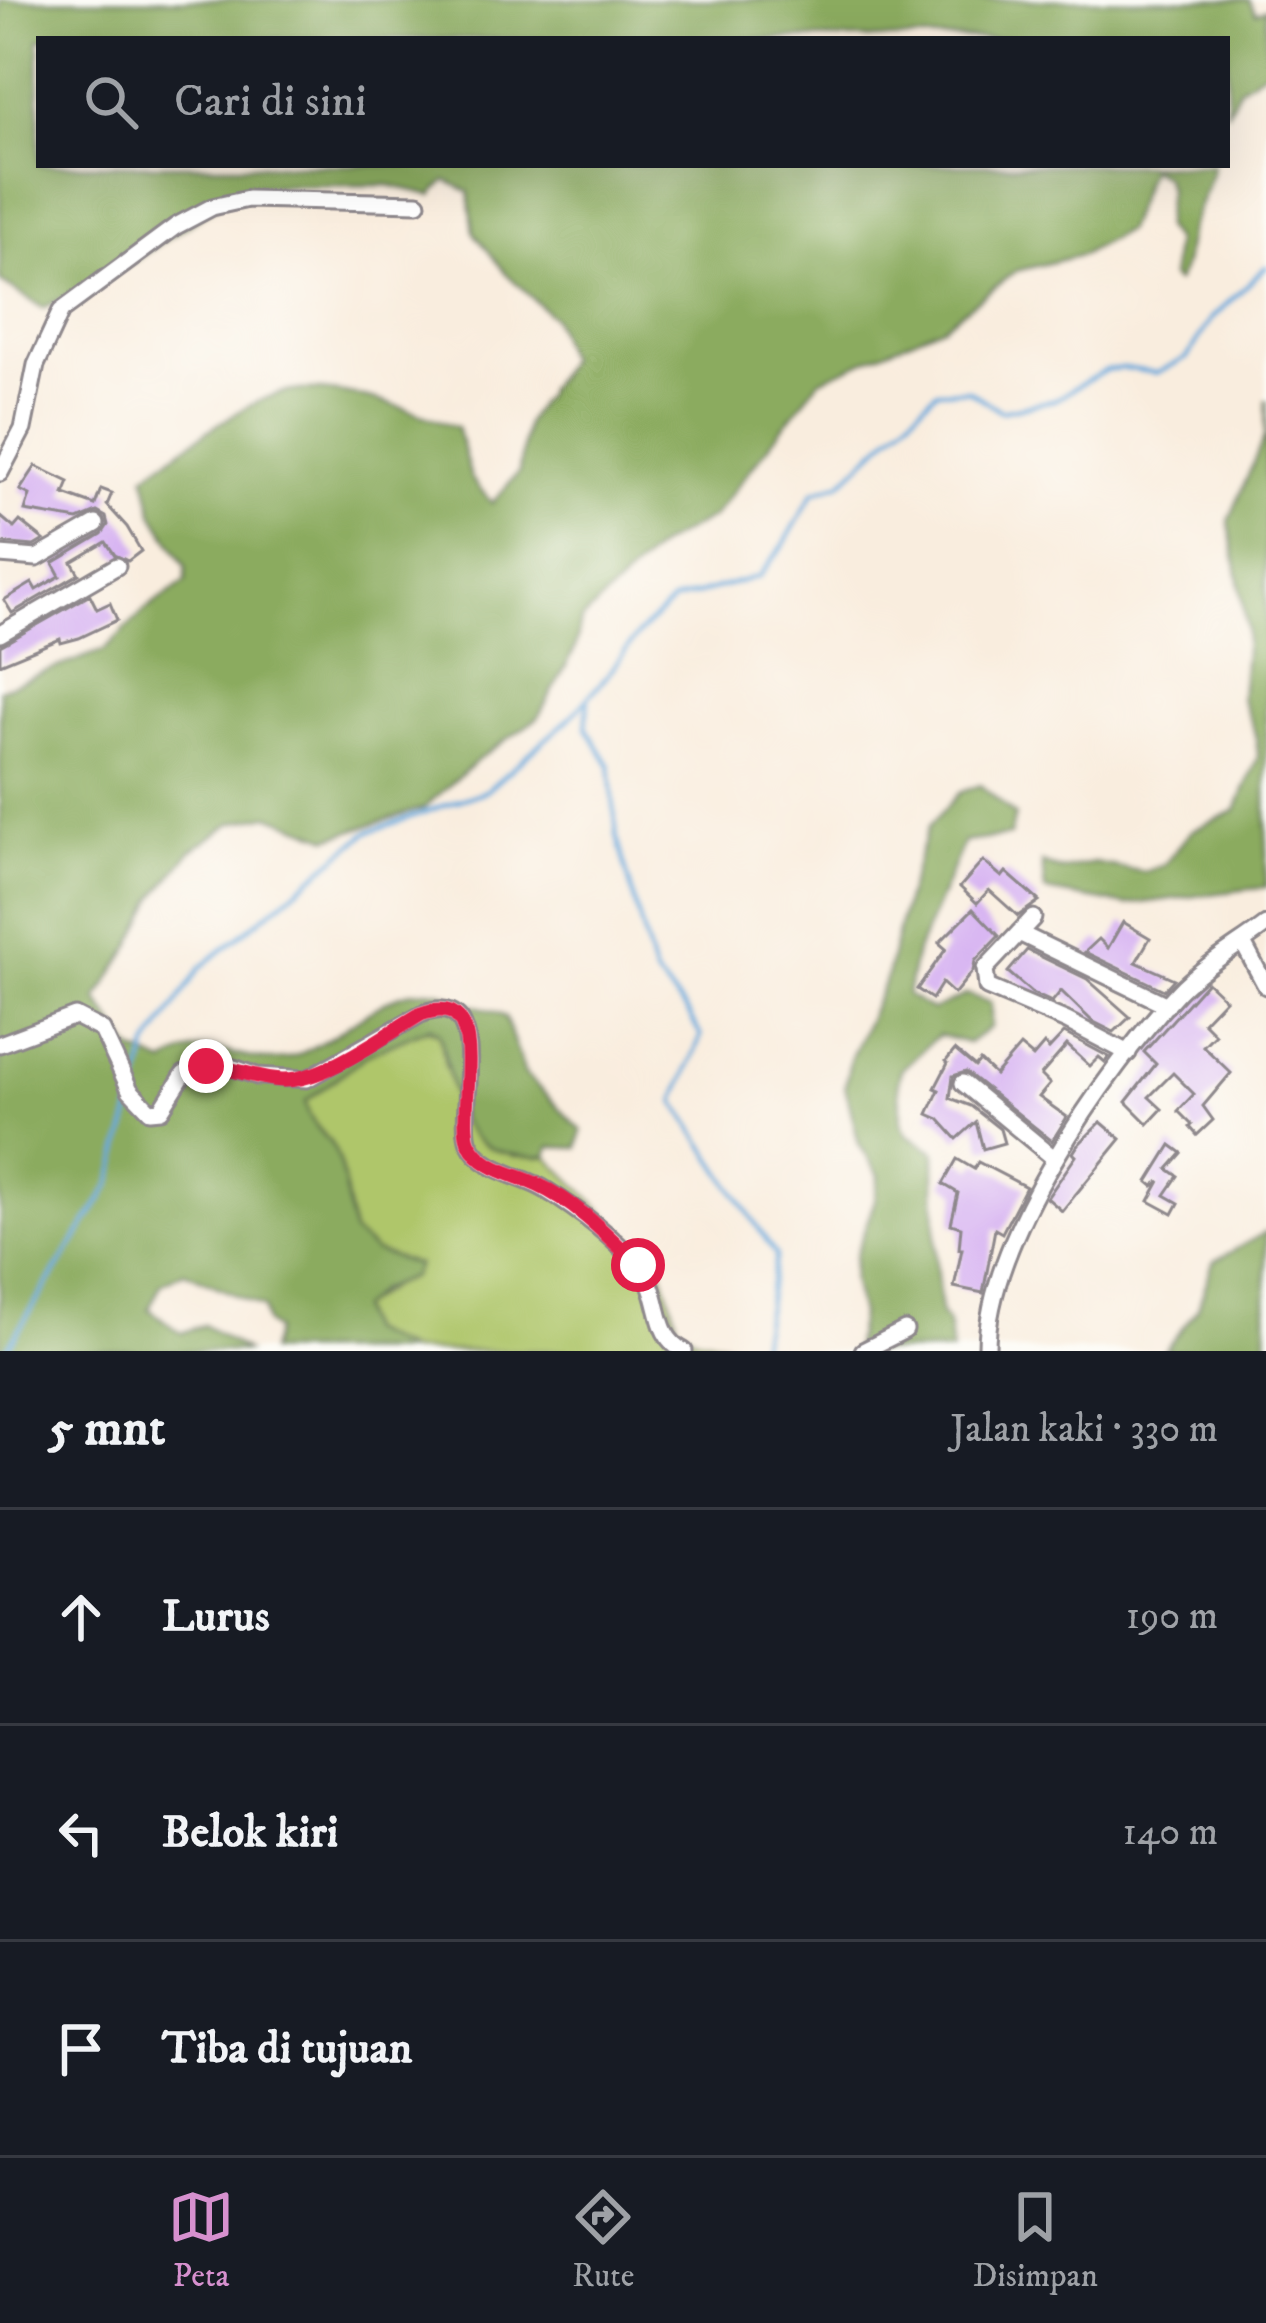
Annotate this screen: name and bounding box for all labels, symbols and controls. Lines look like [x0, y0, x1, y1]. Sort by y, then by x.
search box [36, 36, 1230, 168]
icon: search [78, 69, 144, 135]
text: Cari di sini [174, 74, 366, 130]
route end [179, 1039, 233, 1093]
route start [611, 1238, 665, 1292]
text: 5 mnt [48, 1397, 165, 1461]
text: Jalan kaki · 330 m [951, 1405, 1218, 1454]
icon: ahead [48, 1584, 114, 1650]
text: Lurus [162, 1589, 270, 1645]
text: 190 m [1126, 1592, 1218, 1641]
icon: left [48, 1800, 114, 1866]
text: Belok kiri [162, 1805, 338, 1861]
text: 140 m [1123, 1808, 1218, 1857]
icon: arrive [48, 2016, 114, 2082]
text: Tiba di tujuan [162, 2021, 412, 2077]
tab: Peta [168, 2184, 234, 2297]
tab: Rute [570, 2184, 636, 2297]
tab: Disimpan [973, 2184, 1098, 2297]

